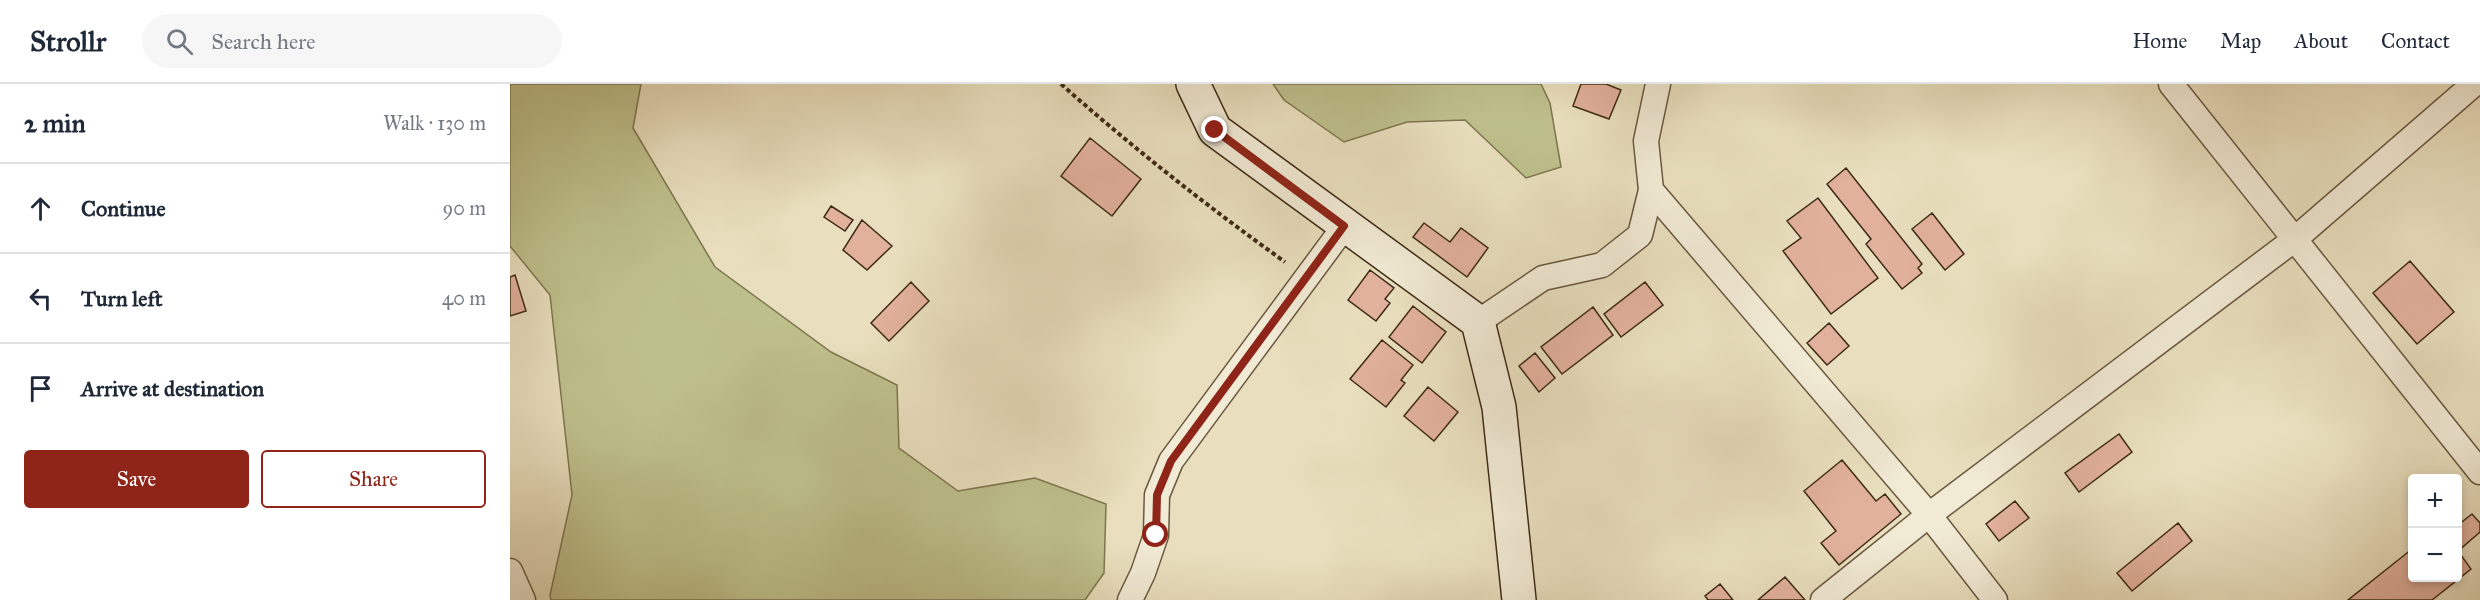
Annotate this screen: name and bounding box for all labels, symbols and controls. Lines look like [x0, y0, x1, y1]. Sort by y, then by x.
search box [142, 14, 562, 68]
text: Strollr [30, 24, 106, 59]
icon: search [163, 25, 196, 58]
text: Search here [211, 28, 315, 55]
text: Home [2132, 28, 2187, 54]
text: Map [2220, 28, 2261, 54]
text: About [2294, 28, 2348, 54]
text: Contact [2381, 28, 2450, 54]
text: 2 min [24, 107, 85, 139]
text: Walk · 130 m [383, 111, 486, 135]
route end [1201, 116, 1227, 142]
icon: ahead [24, 192, 57, 225]
text: Continue [81, 195, 166, 222]
text: 90 m [443, 196, 486, 220]
icon: left [24, 282, 57, 315]
text: Turn left [81, 285, 163, 312]
text: 40 m [442, 286, 486, 310]
icon: arrive [24, 372, 57, 405]
text: Arrive at destination [81, 375, 264, 402]
button: Save [24, 450, 249, 508]
button: Share [261, 450, 486, 508]
map controls [2408, 474, 2462, 582]
button: + [2408, 474, 2462, 528]
route start [1142, 521, 1168, 547]
button: − [2408, 528, 2462, 582]

